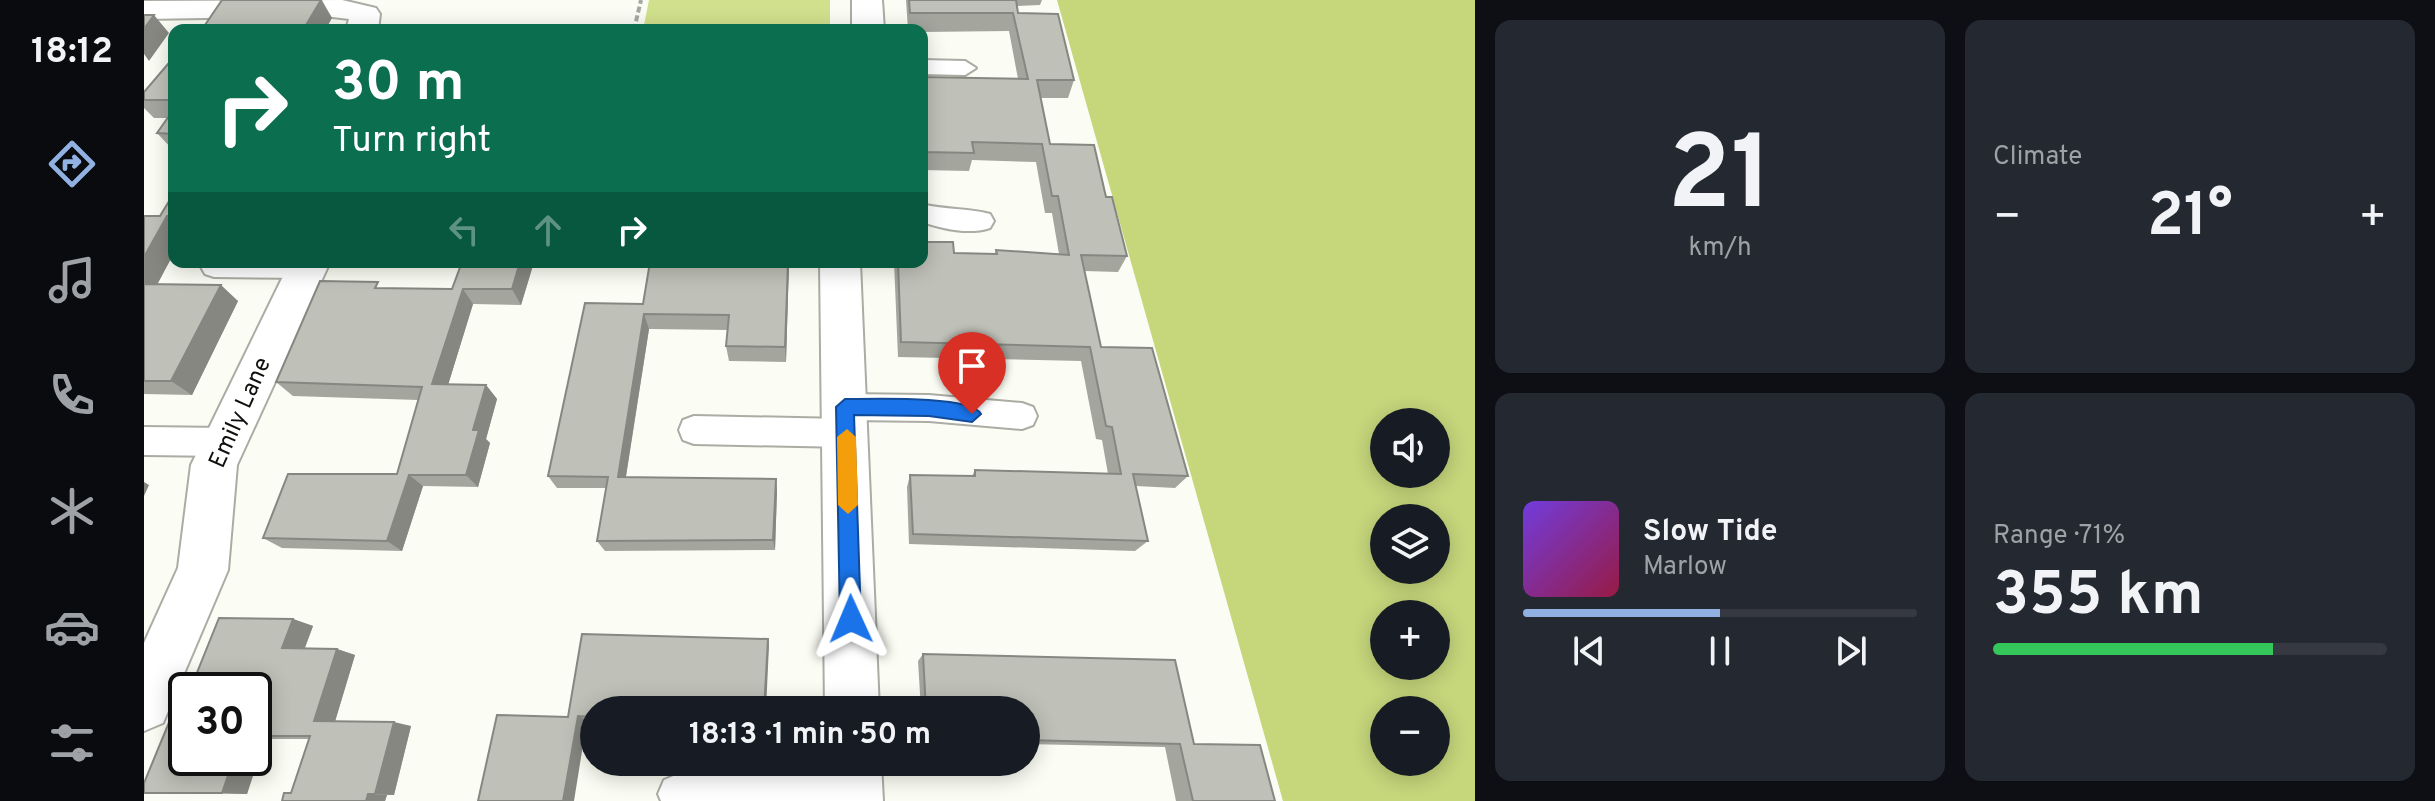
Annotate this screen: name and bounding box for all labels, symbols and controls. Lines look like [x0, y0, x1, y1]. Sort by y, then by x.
text: 18:12 [31, 30, 113, 76]
text: 30 m [332, 50, 465, 120]
icon: right [200, 56, 304, 160]
text: 21 [1667, 114, 1773, 246]
text: Turn right [332, 119, 491, 165]
icon: directions [44, 136, 100, 192]
text: Climate [1993, 141, 2082, 174]
text: 21° [2147, 181, 2233, 257]
text: − [1993, 191, 2021, 247]
text: + [2359, 191, 2387, 247]
icon: left [442, 208, 486, 252]
icon: ahead [526, 208, 570, 252]
icon: right [610, 208, 654, 252]
text: km/h [1688, 232, 1752, 265]
icon: music [44, 252, 100, 308]
pin [938, 332, 1006, 414]
icon: arrive [950, 344, 994, 388]
street label: Emily Lane [203, 353, 279, 473]
icon: phone [44, 367, 100, 423]
map controls [1370, 408, 1450, 776]
button: sound [1370, 408, 1450, 488]
icon: climate [44, 483, 100, 539]
button: layers [1370, 504, 1450, 584]
text: Slow Tide [1643, 514, 1777, 551]
text: Range · 71% [1993, 520, 2125, 553]
text: Marlow [1643, 551, 1727, 584]
text: 355 km [1993, 560, 2204, 636]
position arrow [809, 577, 893, 661]
icon: car [44, 599, 100, 655]
button: + [1370, 600, 1450, 680]
icon: previous [1567, 629, 1611, 673]
icon: pause [1698, 629, 1742, 673]
icon: next [1829, 629, 1873, 673]
speed limit sign: 30 [168, 672, 272, 776]
button: − [1370, 696, 1450, 776]
icon: filters [44, 715, 100, 771]
text: 18:13 · 1 min · 50 m [689, 717, 931, 754]

